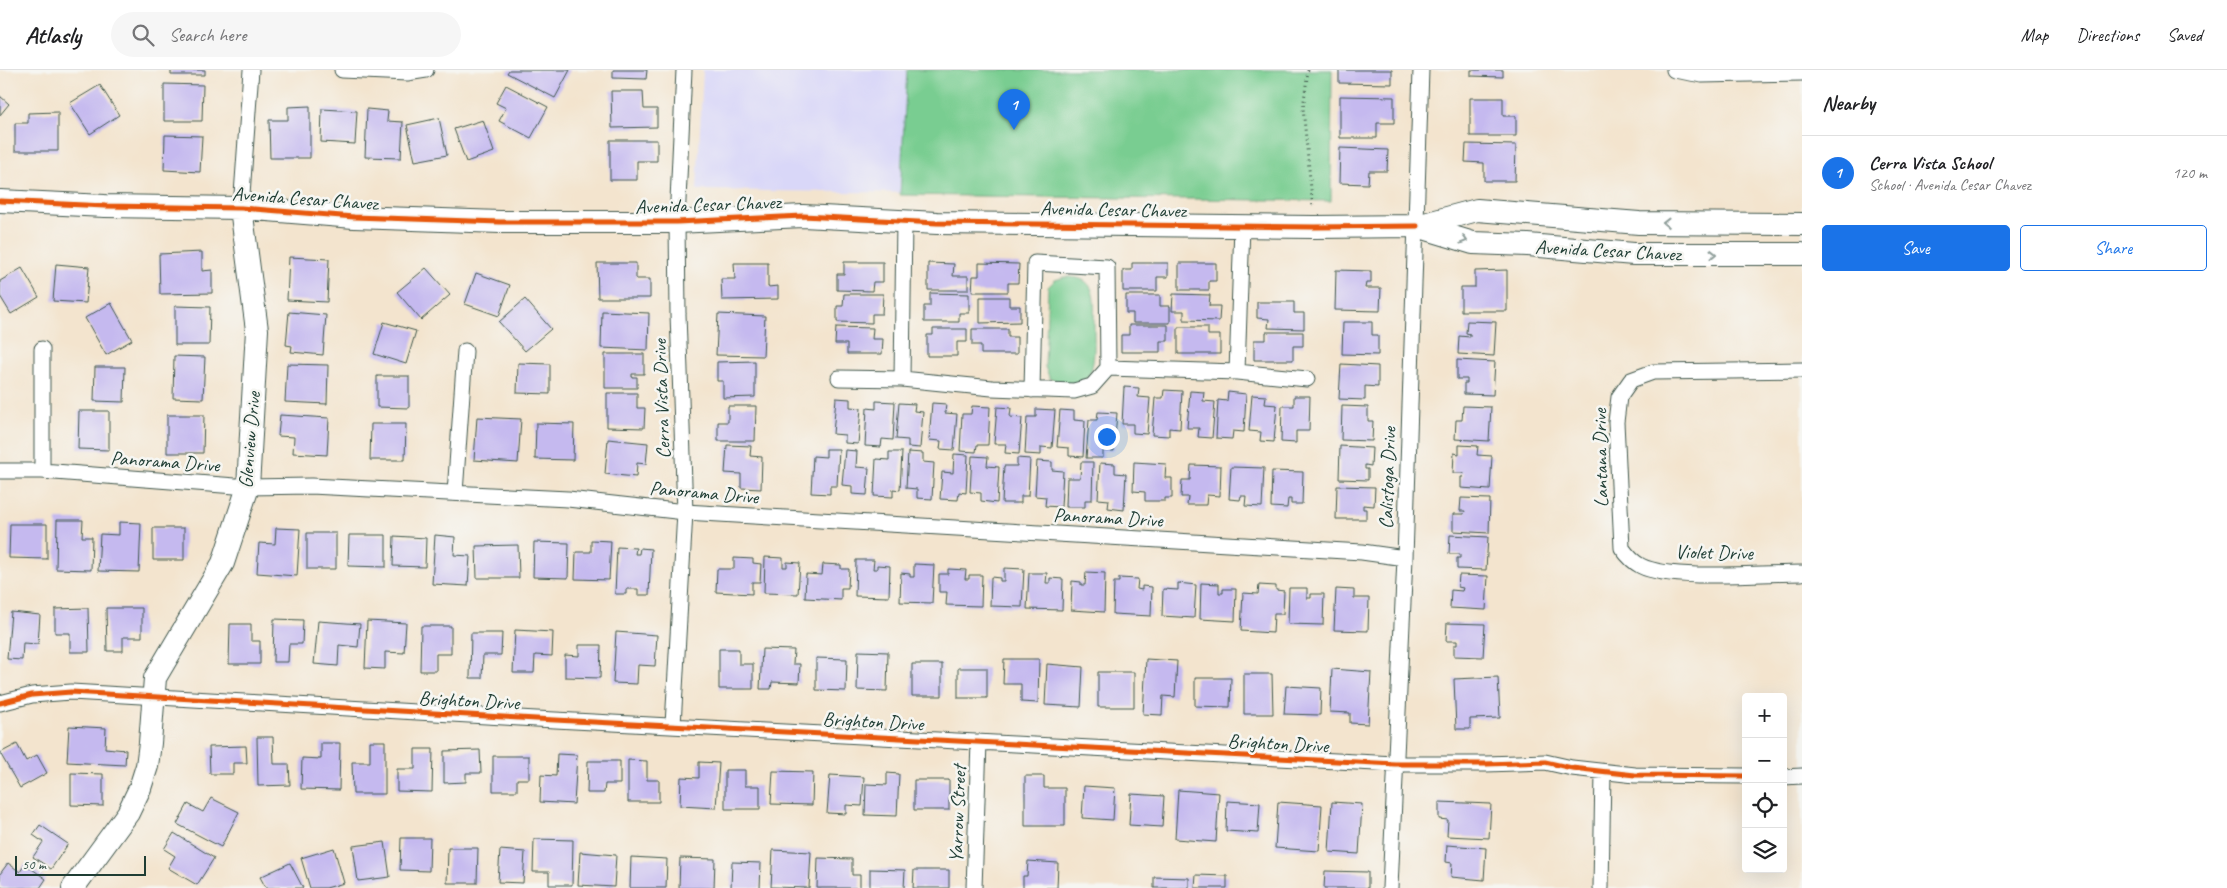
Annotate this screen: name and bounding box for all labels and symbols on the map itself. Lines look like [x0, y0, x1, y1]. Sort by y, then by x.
pin: 1 [998, 89, 1030, 130]
street label: Avenida Cesar Chavez [231, 181, 380, 216]
street label: Avenida Cesar Chavez [635, 189, 783, 220]
street label: Avenida Cesar Chavez [1040, 196, 1188, 223]
one-way arrow [1662, 218, 1670, 228]
street label: Avenida Cesar Chavez [1534, 234, 1683, 267]
one-way arrow [1459, 235, 1467, 245]
one-way arrow [1710, 249, 1717, 259]
street label: Cerra Vista Drive [647, 337, 676, 459]
street label: Glenview Drive [233, 389, 266, 489]
street label: Lantana Drive [1587, 407, 1614, 508]
your location [1094, 424, 1120, 450]
street label: Calistoga Drive [1373, 425, 1402, 529]
street label: Panorama Drive [110, 445, 222, 478]
street label: Panorama Drive [648, 475, 761, 510]
street label: Panorama Drive [1053, 502, 1165, 533]
street label: Violet Drive [1675, 539, 1755, 566]
street label: Brighton Drive [418, 685, 521, 716]
street label: Brighton Drive [822, 706, 925, 737]
street label: Brighton Drive [1227, 728, 1330, 759]
street label: Yarrow Street [943, 761, 972, 863]
scale bar [15, 853, 146, 876]

